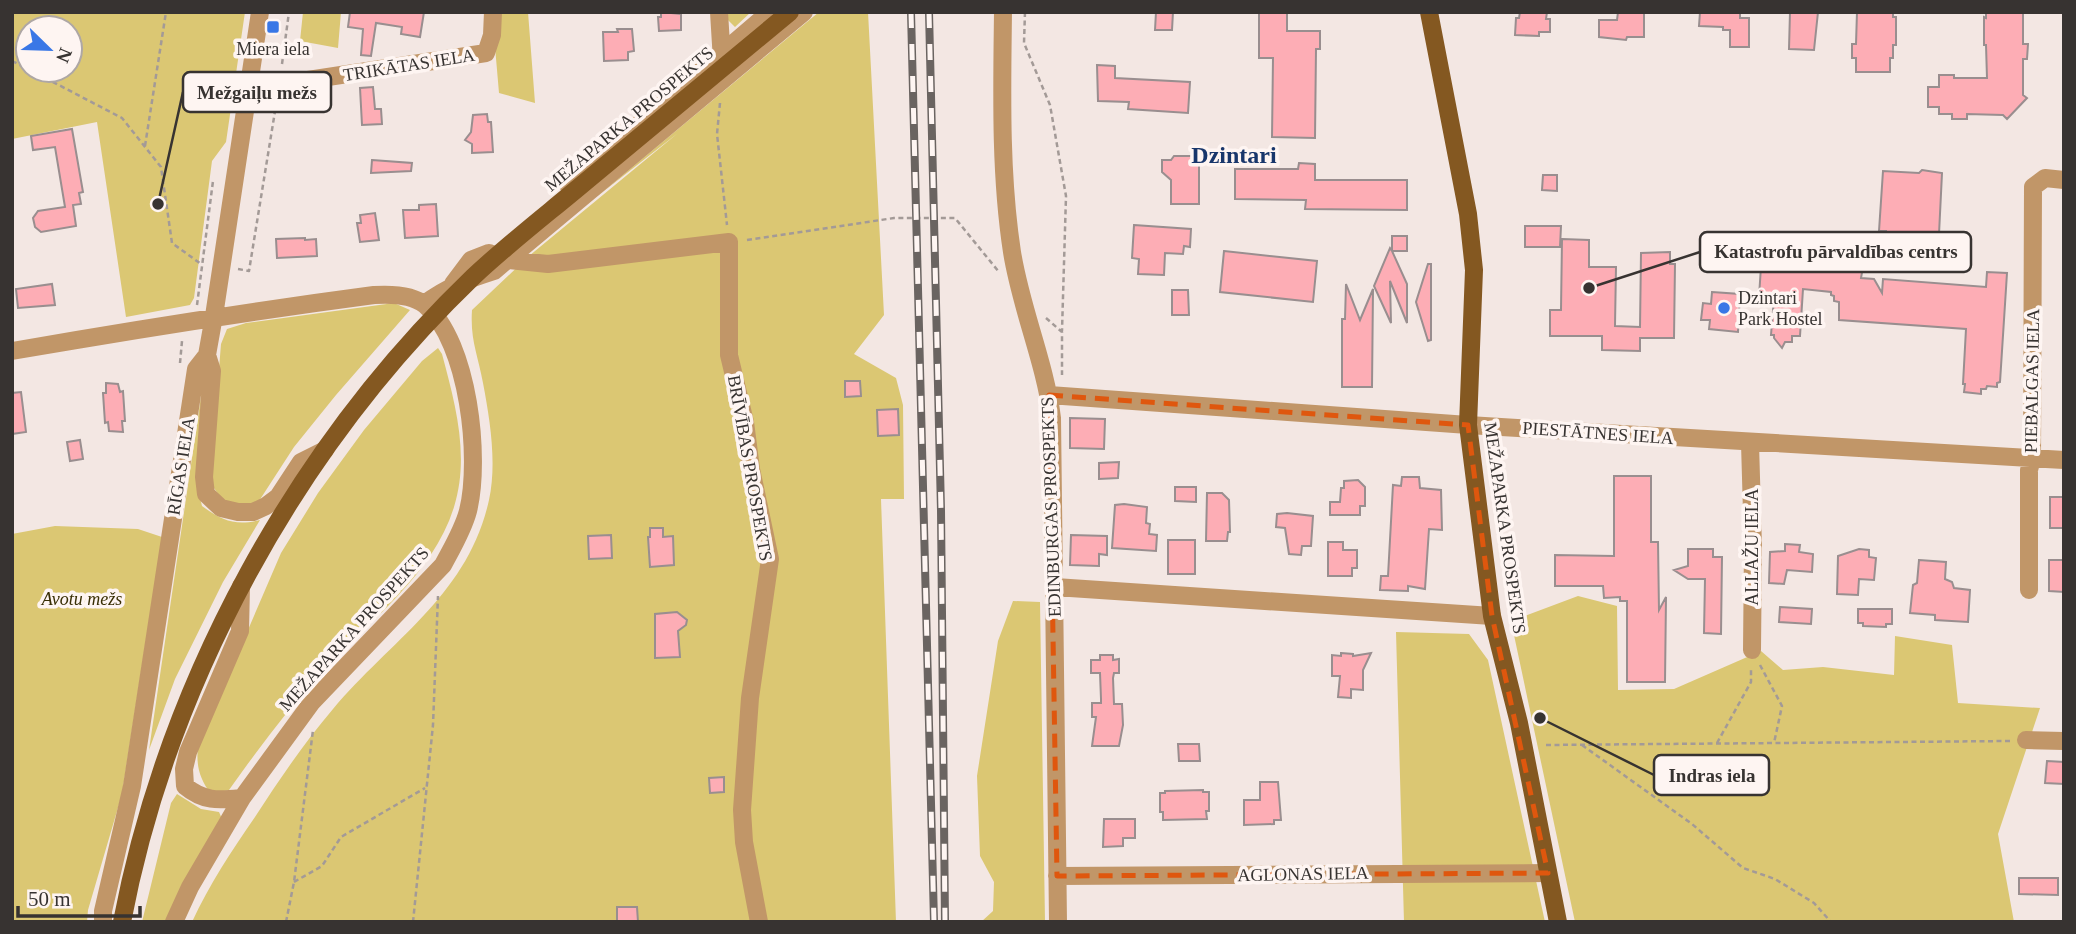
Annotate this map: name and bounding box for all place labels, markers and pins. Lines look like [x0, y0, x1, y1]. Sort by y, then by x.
marker: Miera iela [265, 19, 281, 35]
place label: Miera iela [236, 39, 310, 59]
callout: Mežgaiļu mežs [183, 72, 331, 112]
callout: Katastrofu pārvaldības centrs [1700, 232, 1971, 272]
place label: Dzintari Park Hostel [1738, 288, 1823, 329]
marker: Dzintari Park Hostel [1716, 300, 1732, 316]
callout: Indras iela [1654, 755, 1769, 795]

